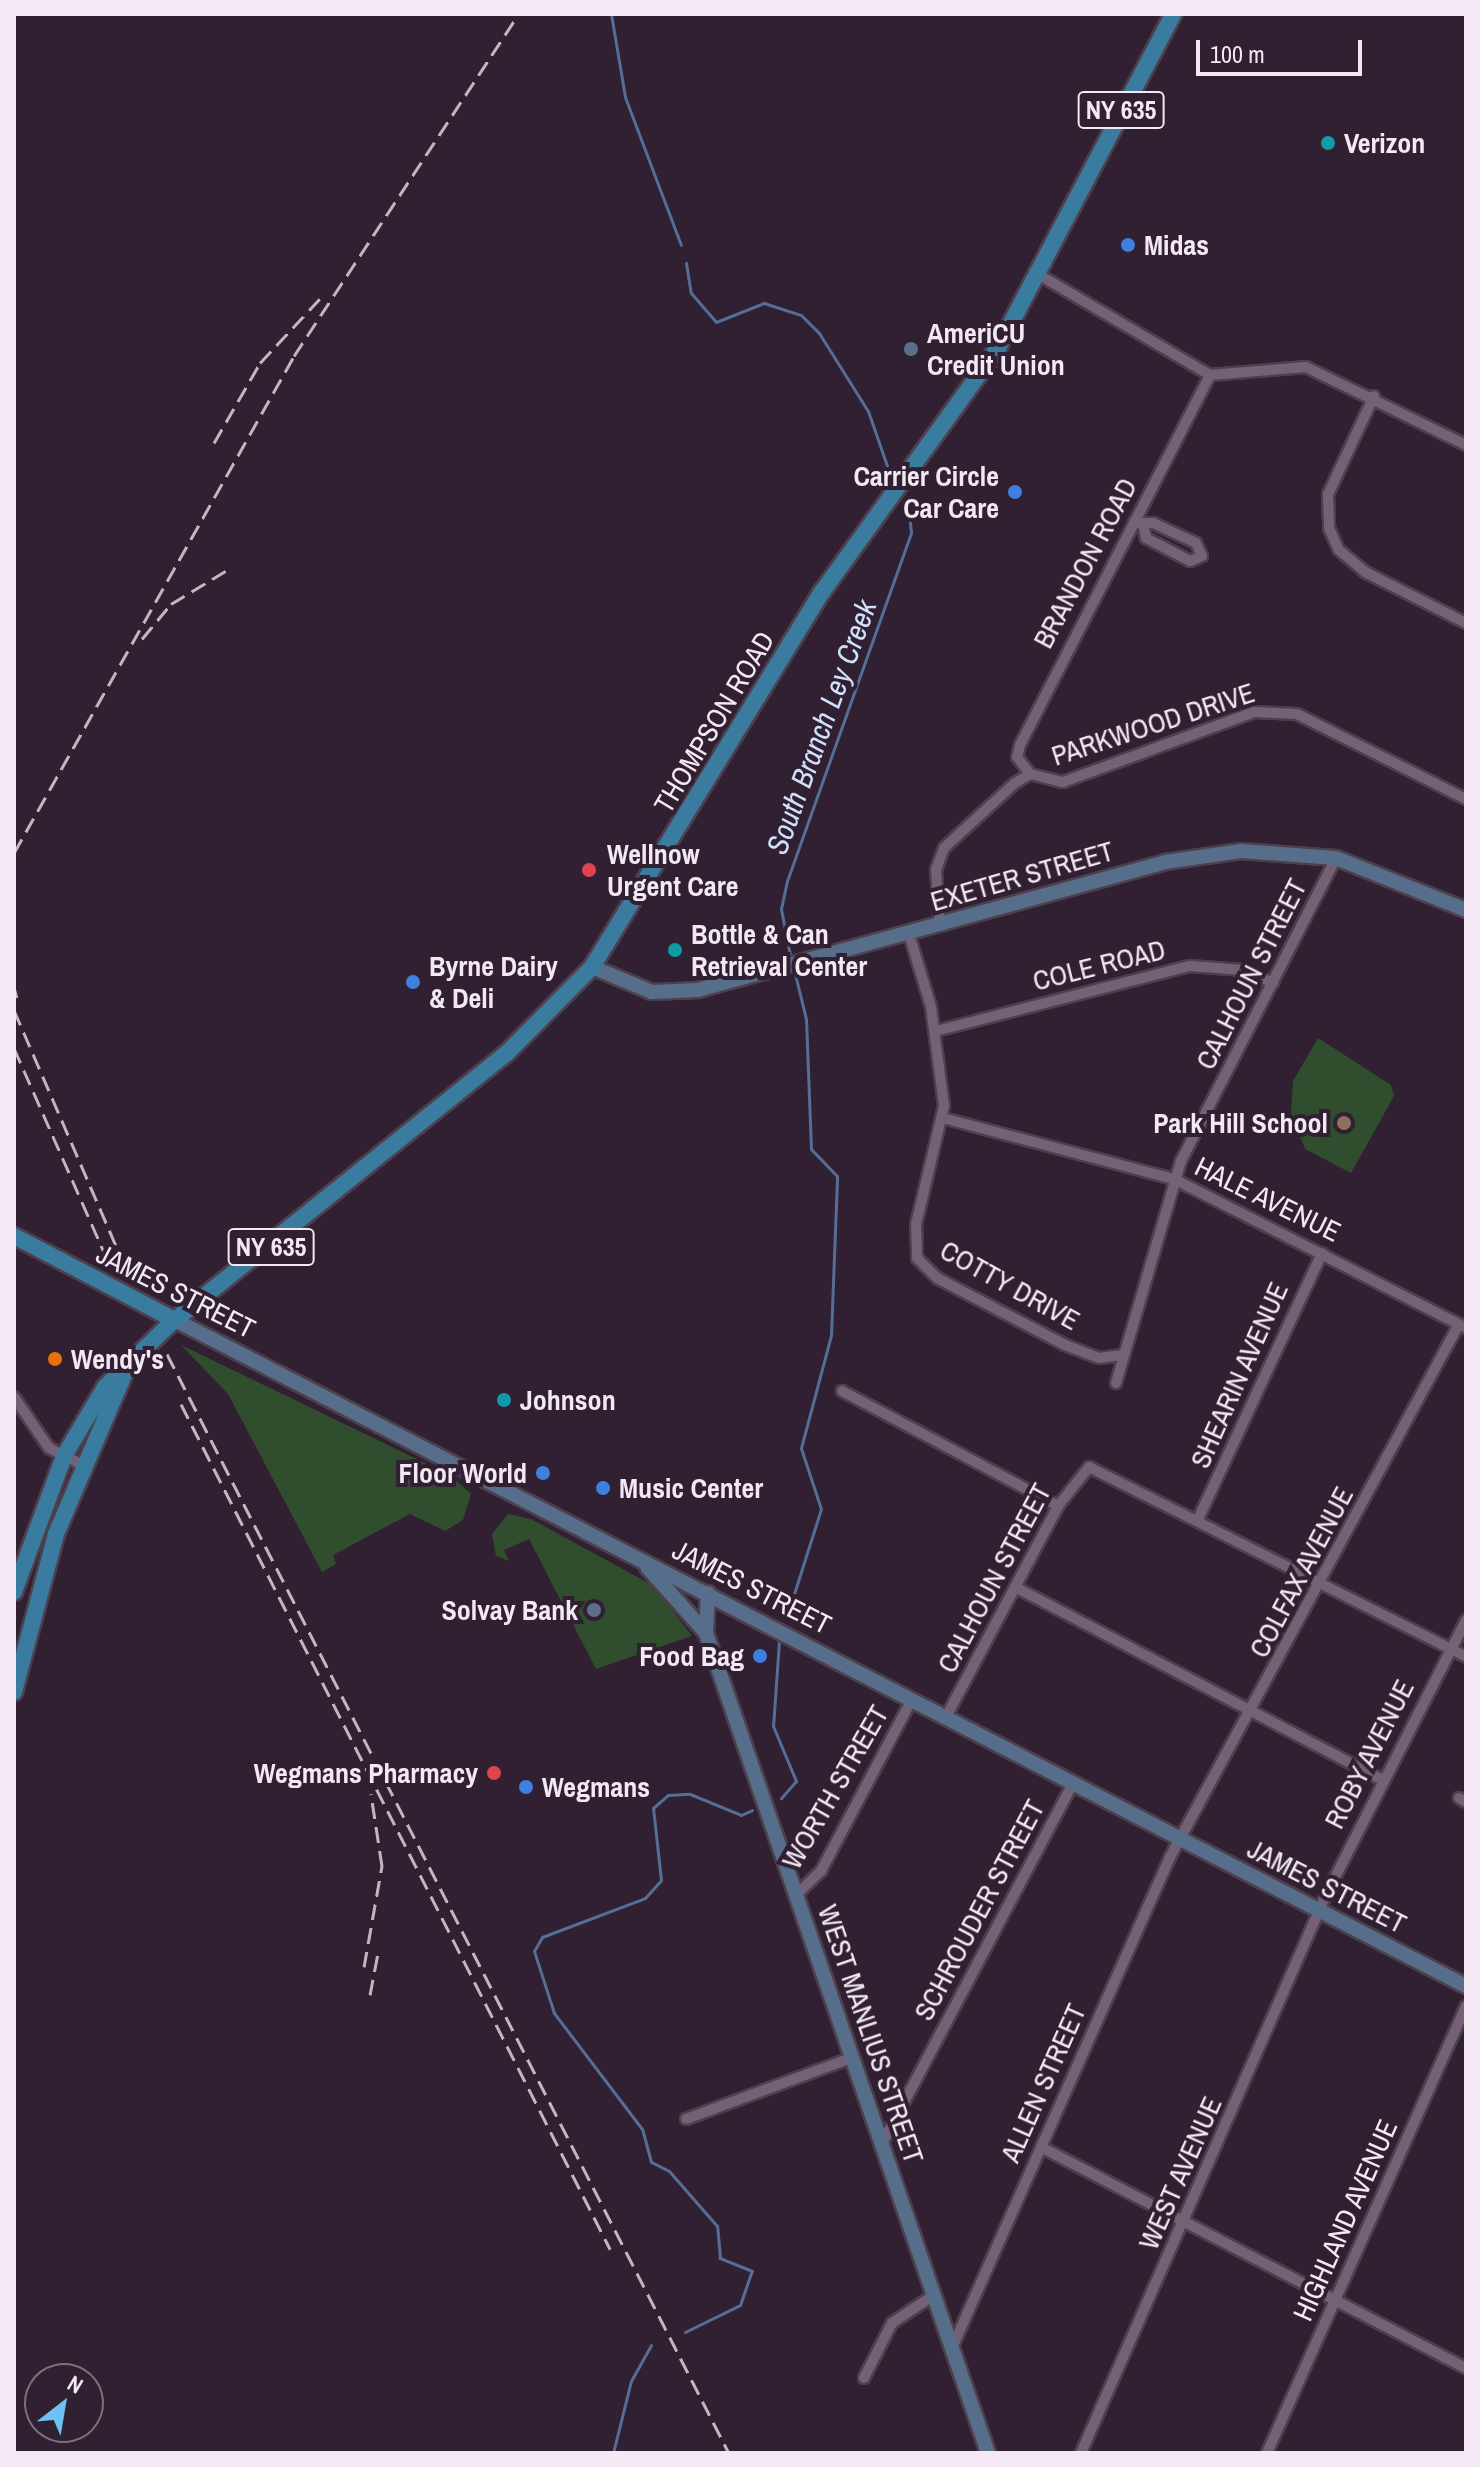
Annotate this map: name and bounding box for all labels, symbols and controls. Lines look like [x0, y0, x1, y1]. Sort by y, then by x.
scale bar [1200, 24, 1366, 74]
text: 100 m [1210, 38, 1265, 70]
road number: NY 635 [1077, 88, 1165, 132]
place label: Verizon [1344, 126, 1425, 160]
marker: Verizon [1319, 134, 1337, 152]
place label: Midas [1144, 228, 1209, 262]
marker: Midas [1119, 236, 1137, 254]
place label: AmeriCU Credit Union [927, 316, 1065, 382]
marker: AmeriCU Credit Union [902, 340, 920, 358]
place label: Carrier Circle Car Care [854, 459, 999, 525]
street label: BRANDON ROAD [1026, 472, 1144, 654]
marker: Carrier Circle Car Care [1006, 483, 1024, 501]
water label: South Branch Ley Creek [758, 595, 884, 859]
street label: THOMPSON ROAD [647, 625, 781, 819]
street label: PARKWOOD DRIVE [1047, 675, 1259, 773]
street label: EXETER STREET [927, 834, 1117, 918]
place label: Wellnow Urgent Care [607, 837, 738, 903]
marker: Wellnow Urgent Care [578, 859, 600, 881]
street label: CALHOUN STREET [1189, 873, 1313, 1075]
place label: Bottle & Can Retrieval Center [691, 917, 867, 983]
street label: COLE ROAD [1029, 932, 1169, 998]
marker: Bottle & Can Retrieval Center [666, 941, 684, 959]
place label: Byrne Dairy & Deli [429, 949, 558, 1015]
marker: Byrne Dairy & Deli [404, 973, 422, 991]
place label: Park Hill School [1153, 1106, 1328, 1140]
marker: Park Hill School [1335, 1114, 1353, 1132]
street label: HALE AVENUE [1189, 1149, 1347, 1249]
road number: NY 635 [227, 1225, 315, 1269]
street label: COTTY DRIVE [934, 1233, 1086, 1337]
street label: JAMES STREET [91, 1237, 261, 1345]
street label: SHEARIN AVENUE [1183, 1276, 1295, 1474]
place label: Wendy's [71, 1342, 164, 1376]
marker: Wendy's [46, 1350, 64, 1368]
place label: Johnson [520, 1383, 616, 1417]
marker: Johnson [495, 1391, 513, 1409]
place label: Floor World [399, 1456, 527, 1490]
marker: Floor World [534, 1464, 552, 1482]
place label: Music Center [619, 1471, 763, 1505]
street label: CALHOUN STREET [930, 1478, 1058, 1678]
marker: Music Center [594, 1479, 612, 1497]
street label: COLFAX AVENUE [1242, 1480, 1360, 1664]
street label: JAMES STREET [667, 1533, 837, 1641]
place label: Solvay Bank [441, 1593, 578, 1627]
marker: Solvay Bank [585, 1601, 603, 1619]
place label: Food Bag [639, 1639, 744, 1673]
marker: Food Bag [751, 1647, 769, 1665]
street label: ROBY AVENUE [1317, 1673, 1421, 1835]
street label: WORTH STREET [775, 1699, 895, 1875]
place label: Wegmans Pharmacy [254, 1756, 478, 1790]
marker: Wegmans Pharmacy [485, 1764, 503, 1782]
place label: Wegmans [542, 1770, 650, 1804]
marker: Wegmans [517, 1778, 535, 1796]
street label: SCHROUDER STREET [907, 1794, 1051, 2026]
street label: JAMES STREET [1242, 1832, 1412, 1940]
street label: WEST MANLIUS STREET [811, 1900, 931, 2168]
street label: ALLEN STREET [993, 1999, 1093, 2167]
street label: WEST AVENUE [1131, 2091, 1229, 2255]
street label: HIGHLAND AVENUE [1285, 2114, 1405, 2326]
north arrow [24, 2363, 104, 2443]
text: N [62, 2368, 89, 2400]

